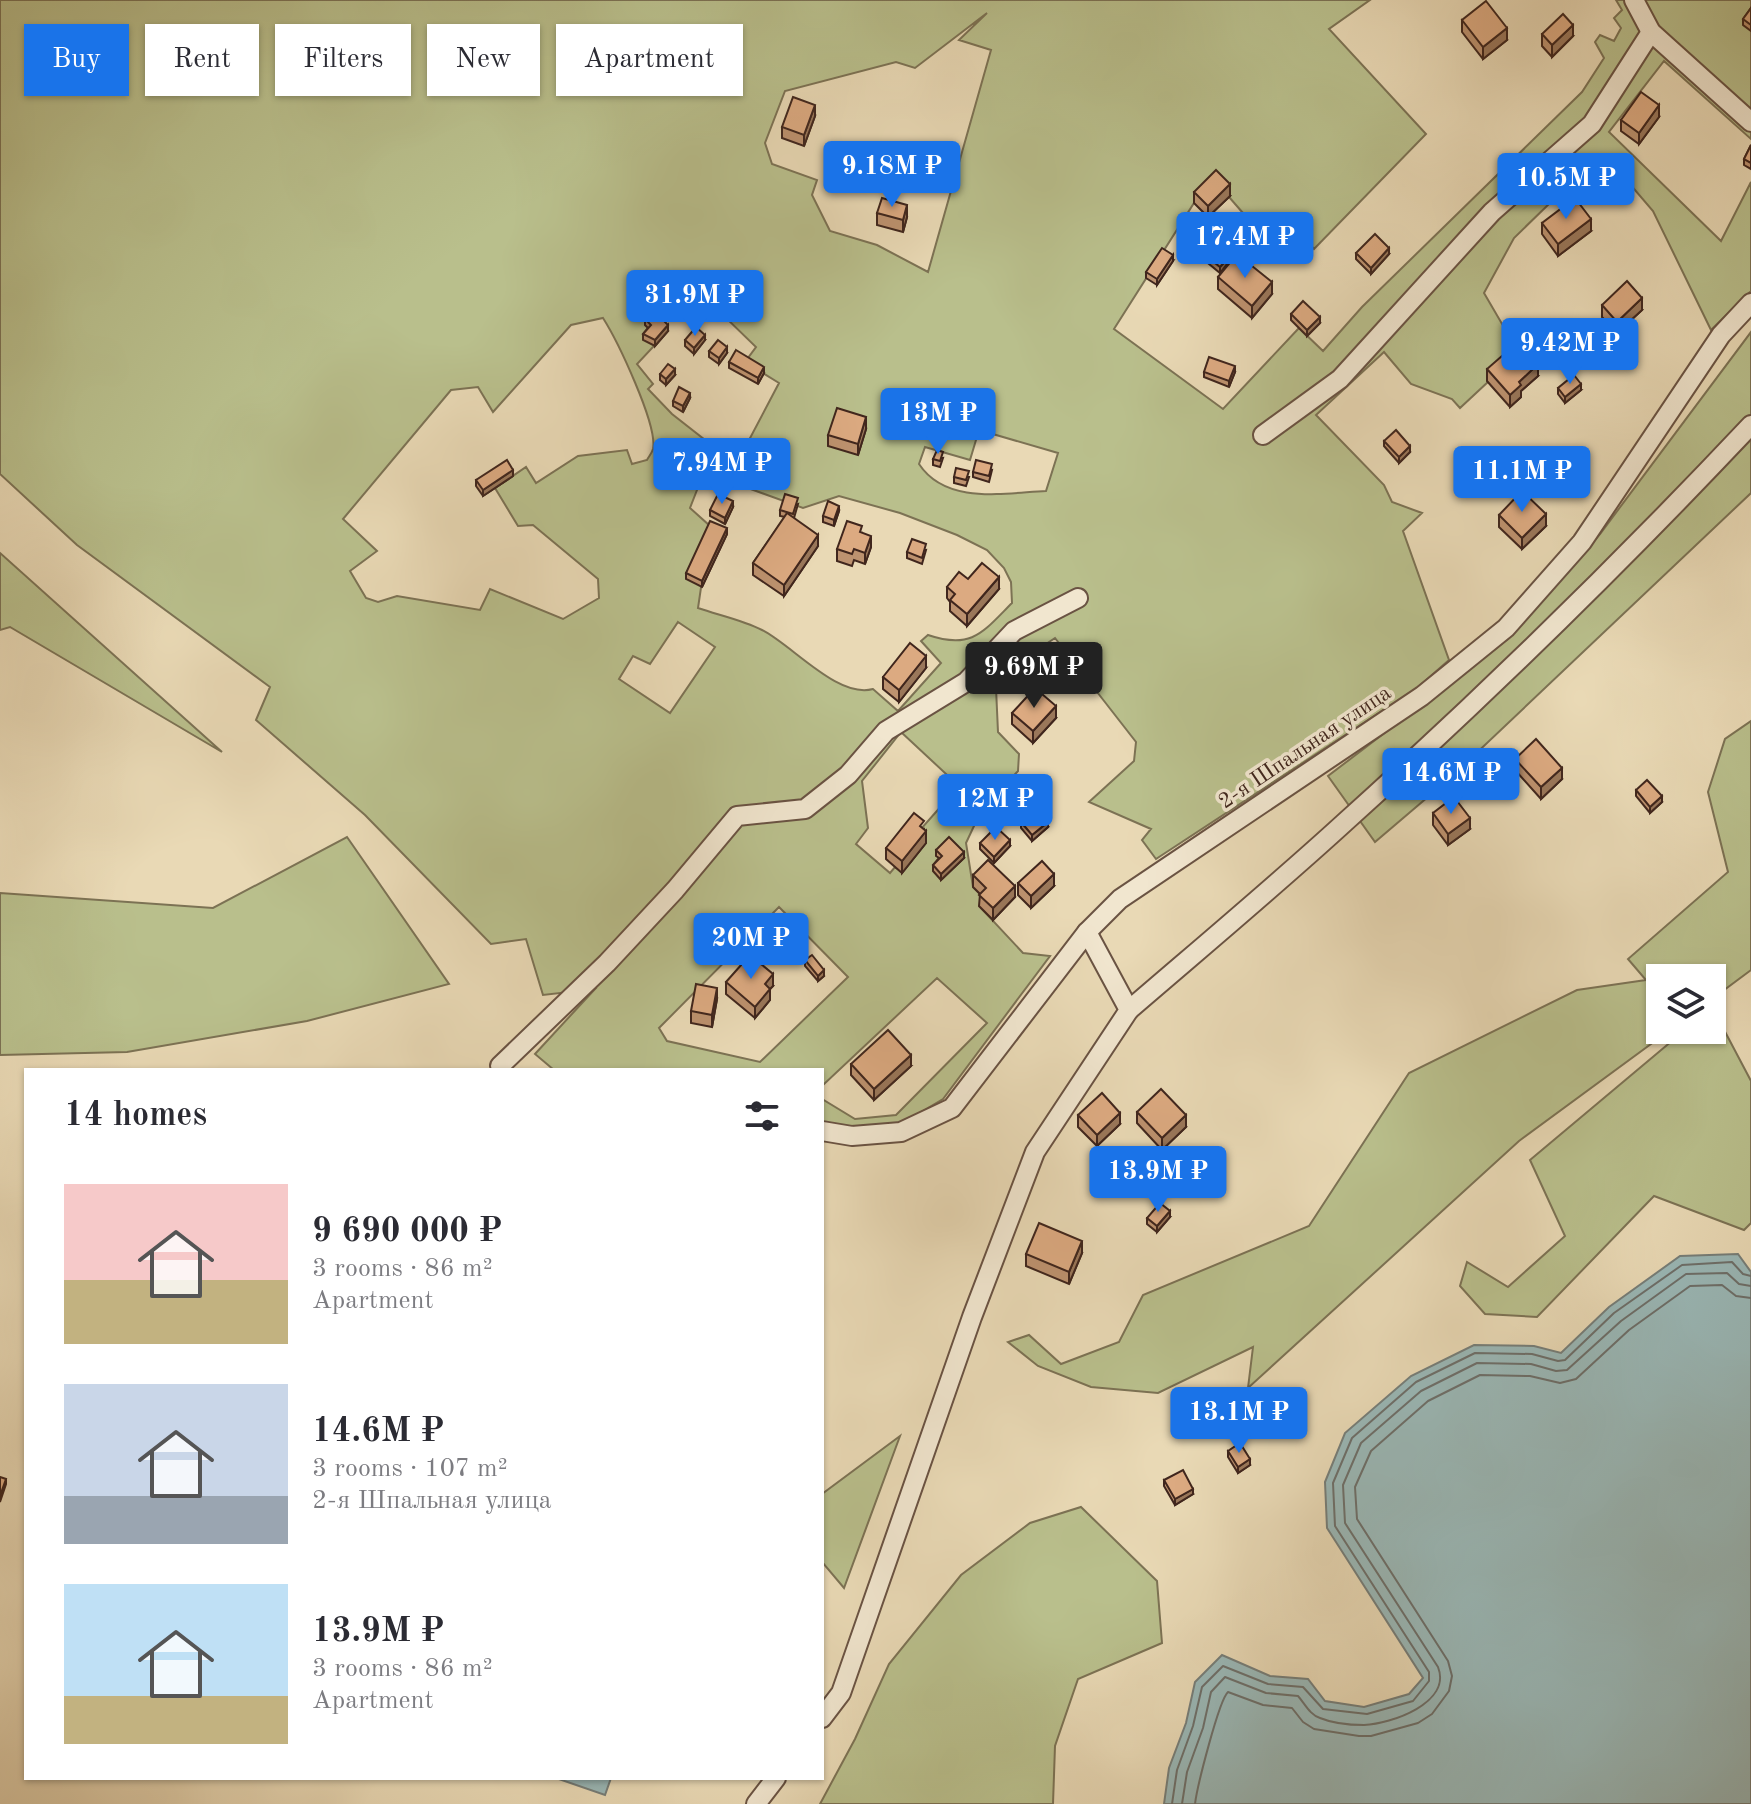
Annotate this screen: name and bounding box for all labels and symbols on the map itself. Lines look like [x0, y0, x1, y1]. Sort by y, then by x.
pin: 9.18M ₽ [818, 141, 966, 209]
pin: 10.5M ₽ [1492, 153, 1640, 221]
pin: 17.4M ₽ [1171, 212, 1319, 280]
pin: 31.9M ₽ [621, 270, 769, 338]
pin: 9.42M ₽ [1496, 318, 1644, 386]
pin: 13M ₽ [882, 388, 994, 456]
pin: 7.94M ₽ [648, 438, 796, 506]
pin: 11.1M ₽ [1448, 446, 1596, 514]
pin: 9.69M ₽ [960, 642, 1108, 710]
street label: 2-я Шпальная улица [1215, 682, 1395, 813]
pin: 14.6M ₽ [1377, 748, 1525, 816]
pin: 12M ₽ [939, 774, 1051, 842]
pin: 20M ₽ [695, 913, 807, 981]
pin: 13.9M ₽ [1084, 1146, 1232, 1214]
pin: 13.1M ₽ [1165, 1387, 1313, 1455]

